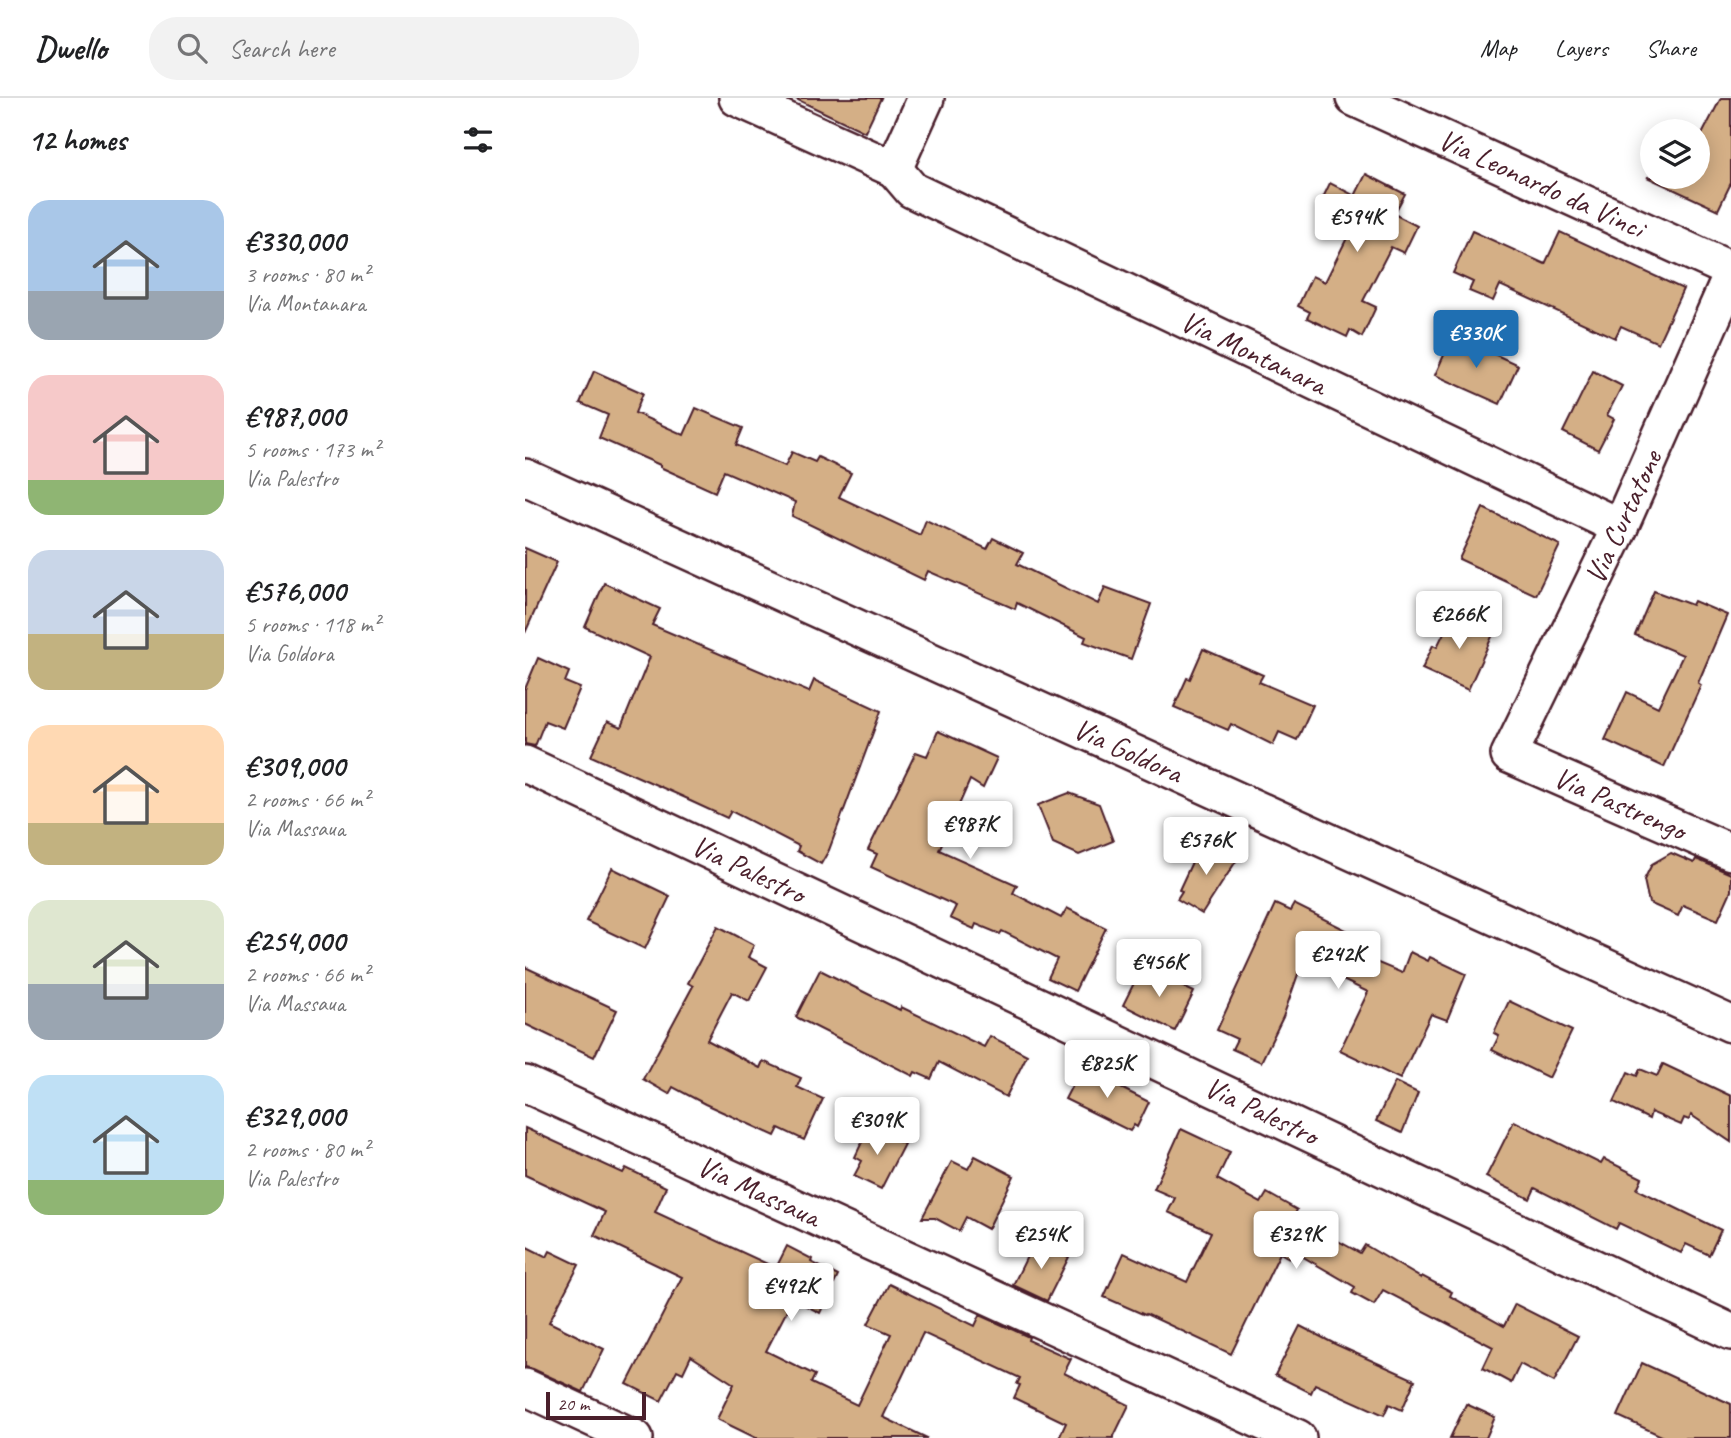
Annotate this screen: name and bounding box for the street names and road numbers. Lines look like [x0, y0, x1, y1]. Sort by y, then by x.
street label: Via Leonardo da Vinci [1433, 120, 1653, 248]
street label: Via Montanara [1175, 302, 1335, 405]
street label: Via Curtatone [1576, 442, 1671, 590]
street label: Via Goldora [1067, 709, 1190, 792]
street label: Via Pastrengo [1548, 758, 1695, 850]
street label: Via Palestro [686, 826, 814, 914]
street label: Via Palestro [1199, 1068, 1327, 1155]
street label: Via Massaua [691, 1147, 828, 1237]

